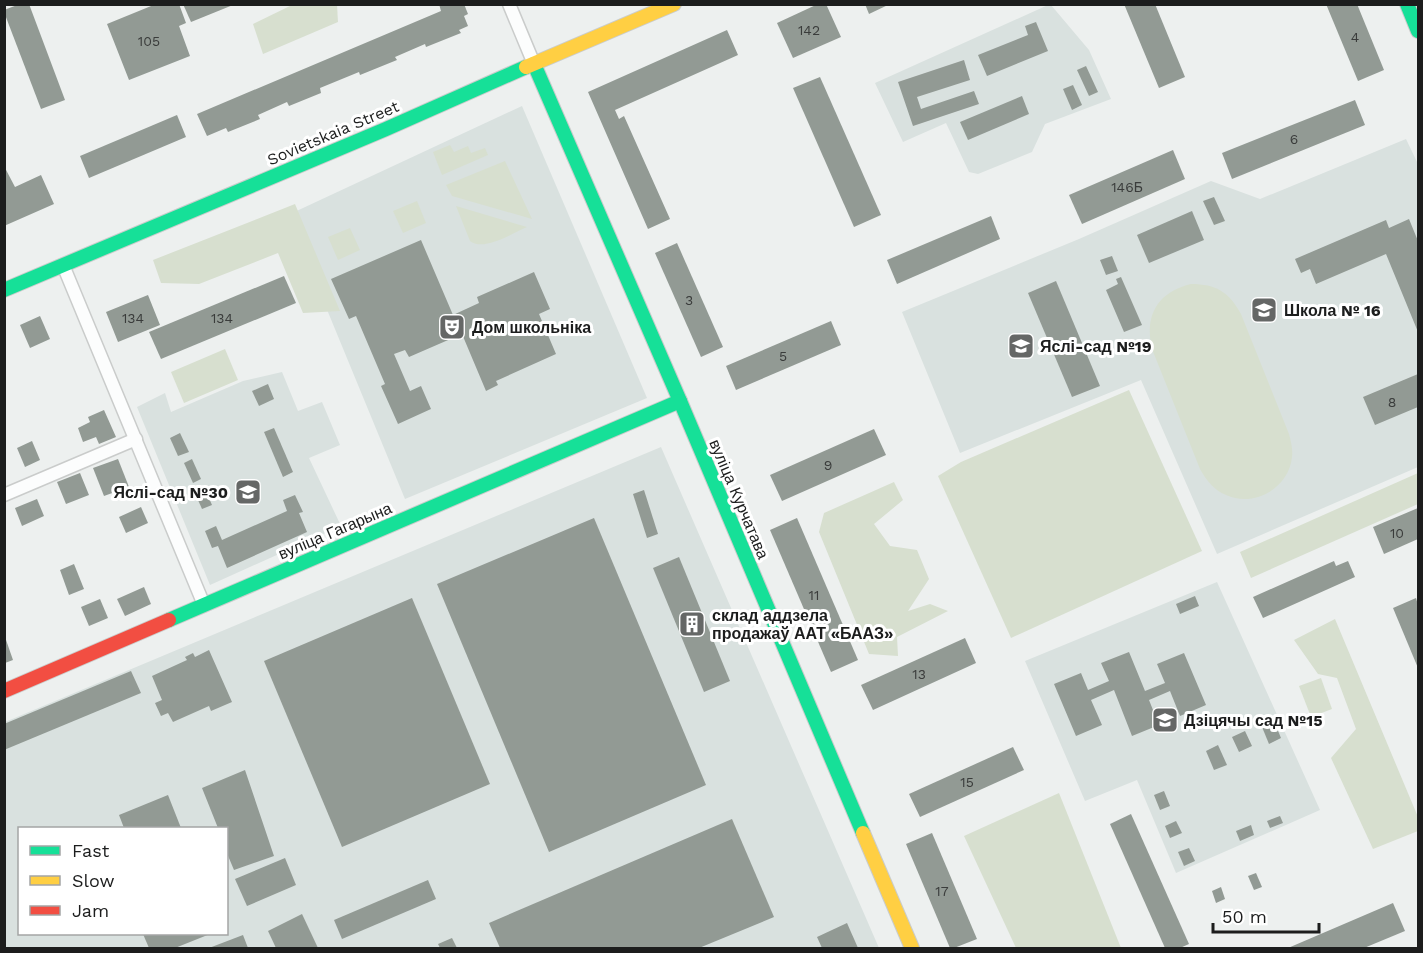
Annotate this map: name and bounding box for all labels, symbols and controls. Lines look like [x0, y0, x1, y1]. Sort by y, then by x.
house number: 142 [798, 22, 820, 38]
house number: 4 [1351, 29, 1359, 45]
house number: 105 [138, 33, 160, 49]
street label: Sovietskaia Street [264, 97, 402, 169]
house number: 6 [1290, 131, 1298, 147]
house number: 146Б [1111, 179, 1143, 195]
house number: 3 [685, 292, 693, 308]
school or university icon: Школа № 16 [1249, 295, 1279, 325]
place label: Школа № 16 [1284, 301, 1381, 320]
house number: 134 [122, 310, 144, 326]
house number: 134 [211, 310, 233, 326]
theatre icon: Дом школьніка [437, 312, 467, 342]
place label: Дом школьніка [472, 318, 591, 337]
school or university icon: Яслі-сад №19 [1006, 331, 1036, 361]
place label: Яслі-сад №19 [1040, 337, 1152, 356]
house number: 5 [779, 348, 787, 364]
house number: 8 [1388, 394, 1396, 410]
street label: вуліца Курчатава [705, 436, 773, 562]
house number: 9 [824, 457, 832, 473]
school or university icon: Яслі-сад №30 [233, 477, 263, 507]
place label: Яслі-сад №30 [113, 483, 228, 502]
street label: вуліца Гагарына [275, 499, 395, 563]
house number: 10 [1390, 525, 1404, 541]
house number: 11 [809, 587, 819, 603]
place label: склад аддзела продажаў ААТ «БААЗ» [712, 606, 893, 643]
building icon: склад аддзела продажаў ААТ «БААЗ» [677, 609, 707, 639]
house number: 13 [912, 666, 926, 682]
school or university icon: Дзіцячы сад №15 [1150, 705, 1180, 735]
place label: Дзіцячы сад №15 [1184, 711, 1322, 730]
house number: 15 [960, 774, 974, 790]
legend [18, 827, 228, 935]
text: Fast [72, 840, 110, 861]
text: Slow [72, 870, 115, 891]
house number: 17 [935, 883, 949, 899]
scale bar [1213, 896, 1320, 934]
text: Jam [72, 900, 109, 921]
text: 50 m [1222, 906, 1267, 927]

